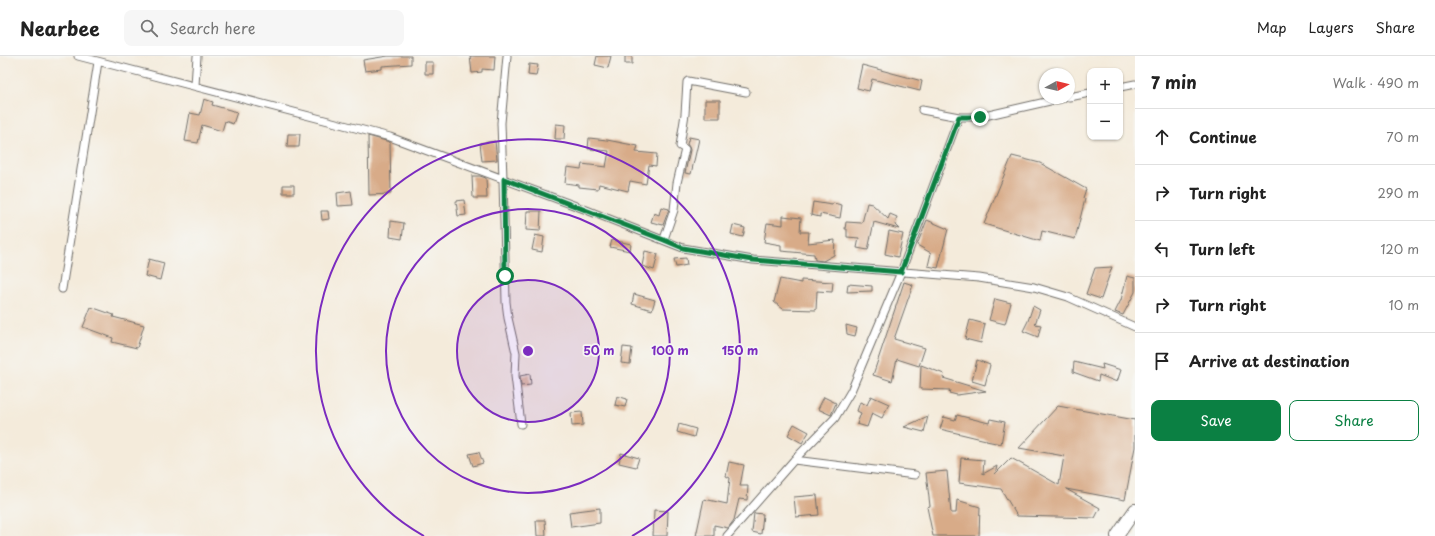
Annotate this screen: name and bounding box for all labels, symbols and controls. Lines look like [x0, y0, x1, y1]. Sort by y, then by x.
search box [124, 10, 404, 46]
text: Nearbee [20, 14, 100, 42]
text: Search here [170, 16, 255, 39]
icon: search [138, 17, 160, 39]
text: Map [1257, 17, 1287, 38]
text: Layers [1309, 17, 1354, 38]
text: Share [1376, 17, 1415, 38]
north arrow [1039, 68, 1075, 104]
map controls [1087, 68, 1123, 140]
button: + [1087, 68, 1123, 104]
text: 7 min [1151, 69, 1197, 95]
text: Walk · 490 m [1333, 73, 1419, 92]
button: − [1087, 104, 1123, 140]
route end [971, 108, 989, 126]
text: Continue [1189, 125, 1257, 148]
icon: ahead [1151, 126, 1173, 148]
text: 70 m [1386, 127, 1419, 146]
text: Turn right [1189, 181, 1266, 204]
icon: right [1151, 182, 1173, 204]
text: 290 m [1378, 183, 1419, 202]
text: Turn left [1189, 237, 1255, 260]
icon: left [1151, 238, 1173, 260]
text: 120 m [1380, 239, 1419, 258]
route start [496, 267, 514, 285]
text: Turn right [1189, 293, 1266, 316]
icon: right [1151, 294, 1173, 316]
text: 10 m [1389, 295, 1419, 314]
text: 50 m [583, 341, 615, 359]
text: 100 m [651, 341, 689, 359]
text: 150 m [722, 341, 758, 359]
centre of rings [521, 344, 535, 358]
text: Arrive at destination [1189, 349, 1350, 372]
icon: arrive [1151, 350, 1173, 372]
button: Save [1151, 400, 1281, 441]
button: Share [1289, 400, 1419, 441]

